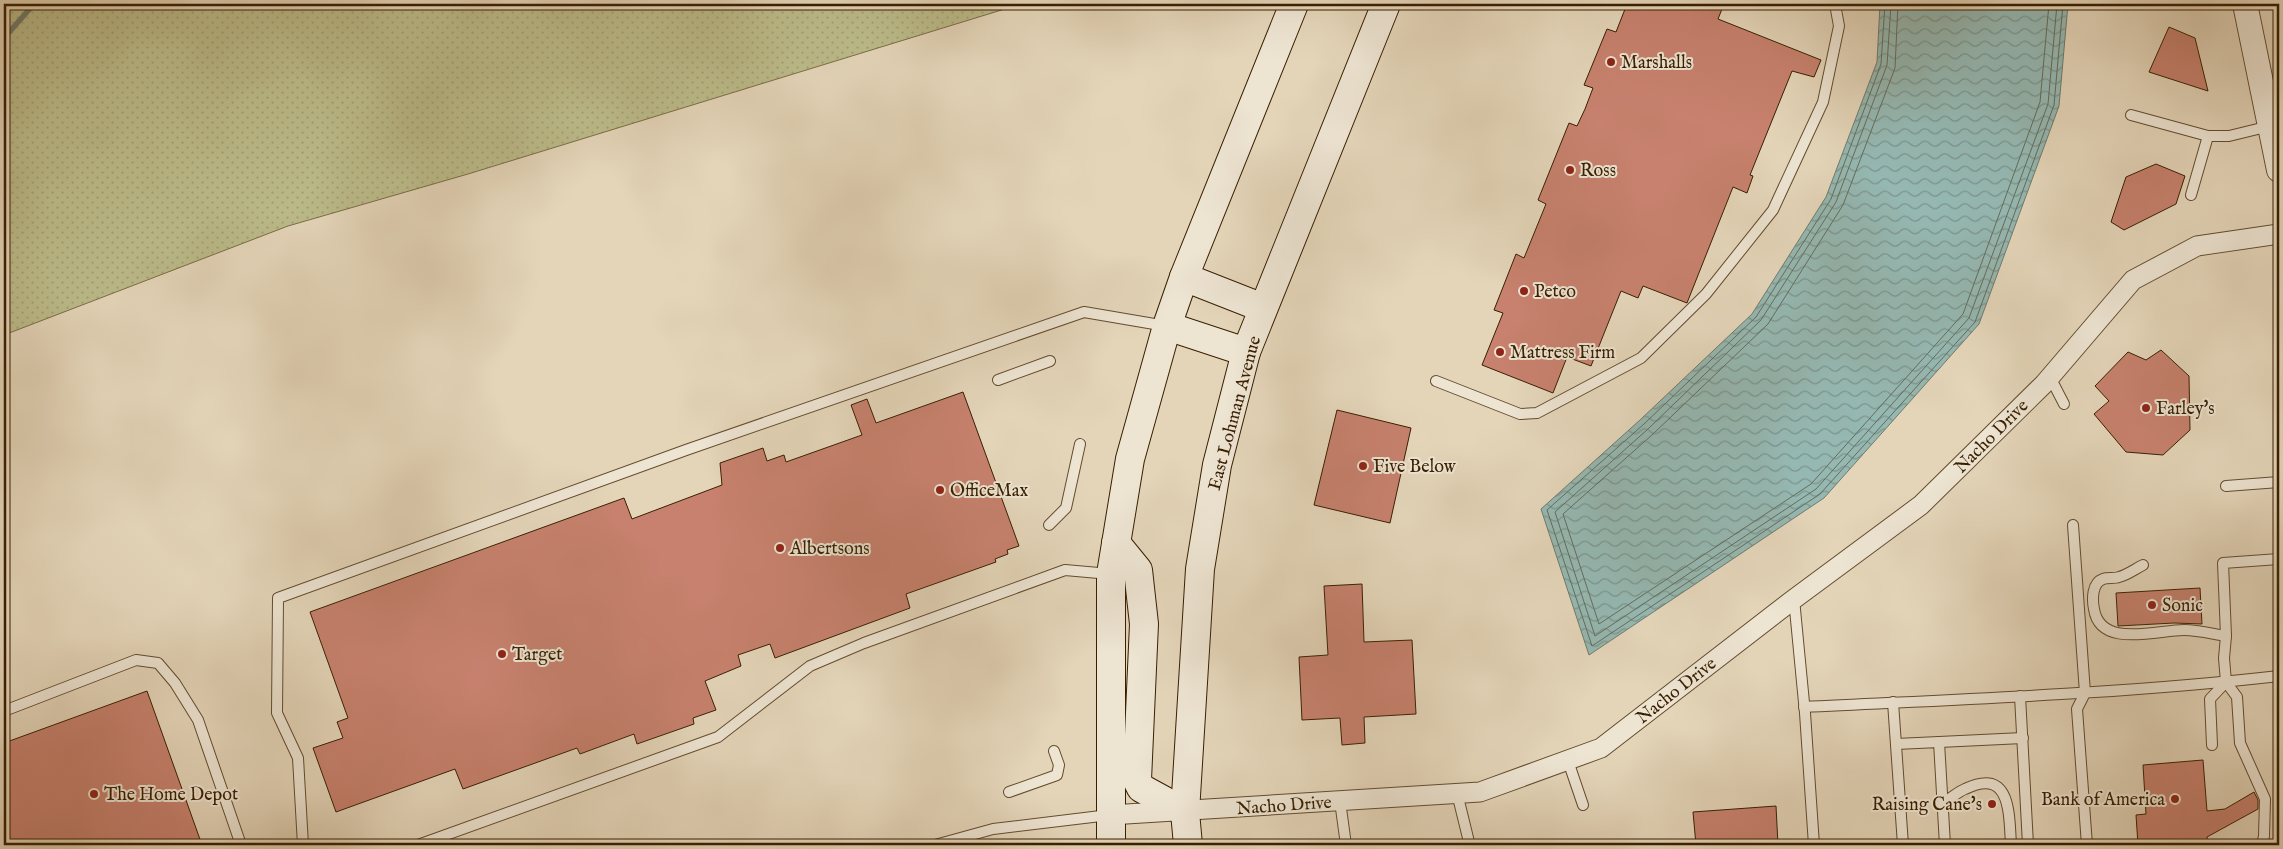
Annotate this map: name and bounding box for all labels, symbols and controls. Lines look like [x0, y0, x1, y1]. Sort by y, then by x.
place label: Marshalls [1621, 52, 1692, 75]
marker: Marshalls [1605, 56, 1617, 68]
place label: Ross [1580, 160, 1616, 183]
marker: Ross [1564, 164, 1576, 176]
place label: Petco [1534, 281, 1576, 304]
marker: Petco [1518, 285, 1530, 297]
street label: East Lohman Avenue [1204, 334, 1267, 493]
place label: Mattress Firm [1510, 342, 1615, 365]
marker: Mattress Firm [1494, 346, 1506, 358]
street label: Nacho Drive [1950, 395, 2034, 479]
place label: Farley's [2156, 398, 2215, 421]
marker: Farley's [2140, 402, 2152, 414]
place label: Five Below [1373, 456, 1457, 479]
marker: Five Below [1357, 460, 1369, 472]
place label: OfficeMax [950, 480, 1029, 503]
marker: OfficeMax [934, 484, 946, 496]
place label: Albertsons [789, 538, 870, 561]
marker: Albertsons [774, 542, 786, 554]
place label: Sonic [2162, 595, 2203, 618]
marker: Sonic [2146, 599, 2158, 611]
place label: Target [512, 644, 562, 667]
marker: Target [496, 648, 508, 660]
street label: Nacho Drive [1632, 653, 1722, 730]
place label: The Home Depot [104, 784, 238, 807]
marker: The Home Depot [88, 788, 100, 800]
place label: Bank of America [2041, 789, 2165, 812]
street label: Nacho Drive [1236, 792, 1333, 821]
marker: Bank of America [2169, 793, 2181, 805]
place label: Raising Cane's [1872, 794, 1982, 817]
marker: Raising Cane's [1986, 798, 1998, 810]

